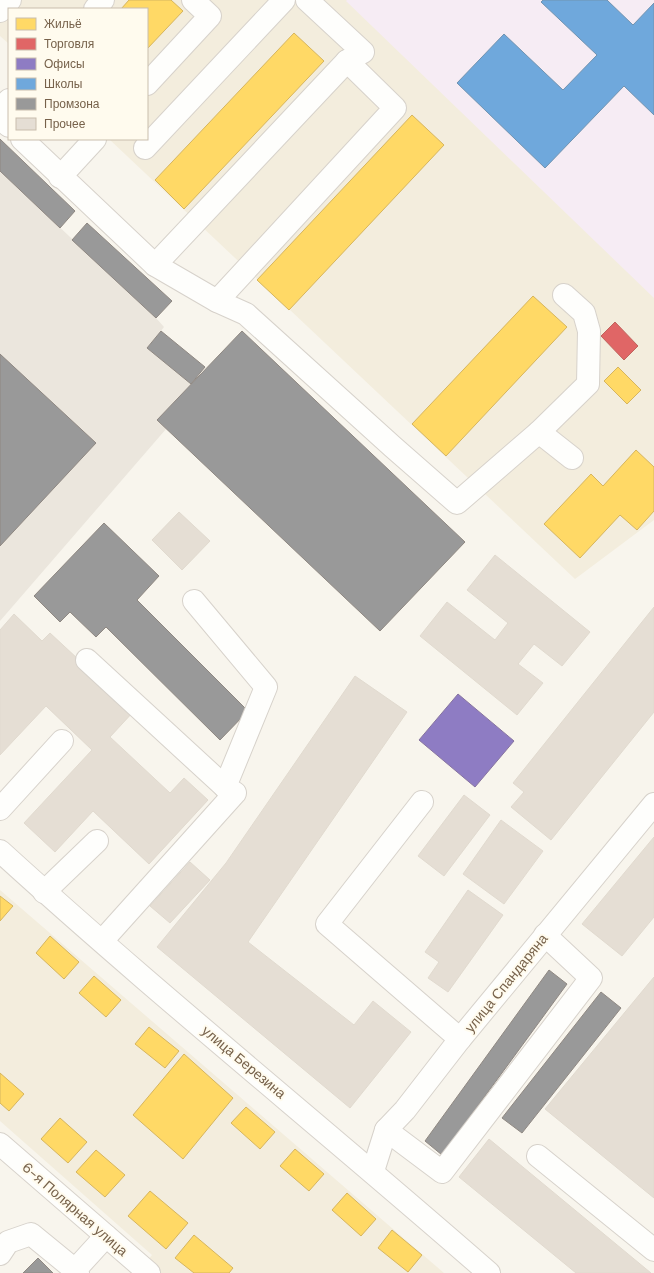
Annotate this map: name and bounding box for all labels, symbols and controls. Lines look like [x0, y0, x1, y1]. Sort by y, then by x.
legend [8, 8, 148, 140]
text: Жильё [44, 16, 82, 32]
text: Торговля [44, 36, 94, 52]
text: Офисы [44, 56, 85, 72]
text: Школы [44, 76, 82, 92]
text: Промзона [44, 96, 100, 112]
text: Прочее [44, 116, 86, 132]
street label: улица Спандаряна [461, 930, 552, 1036]
street label: улица Березина [198, 1022, 290, 1103]
street label: 6-я Полярная улица [19, 1158, 132, 1260]

